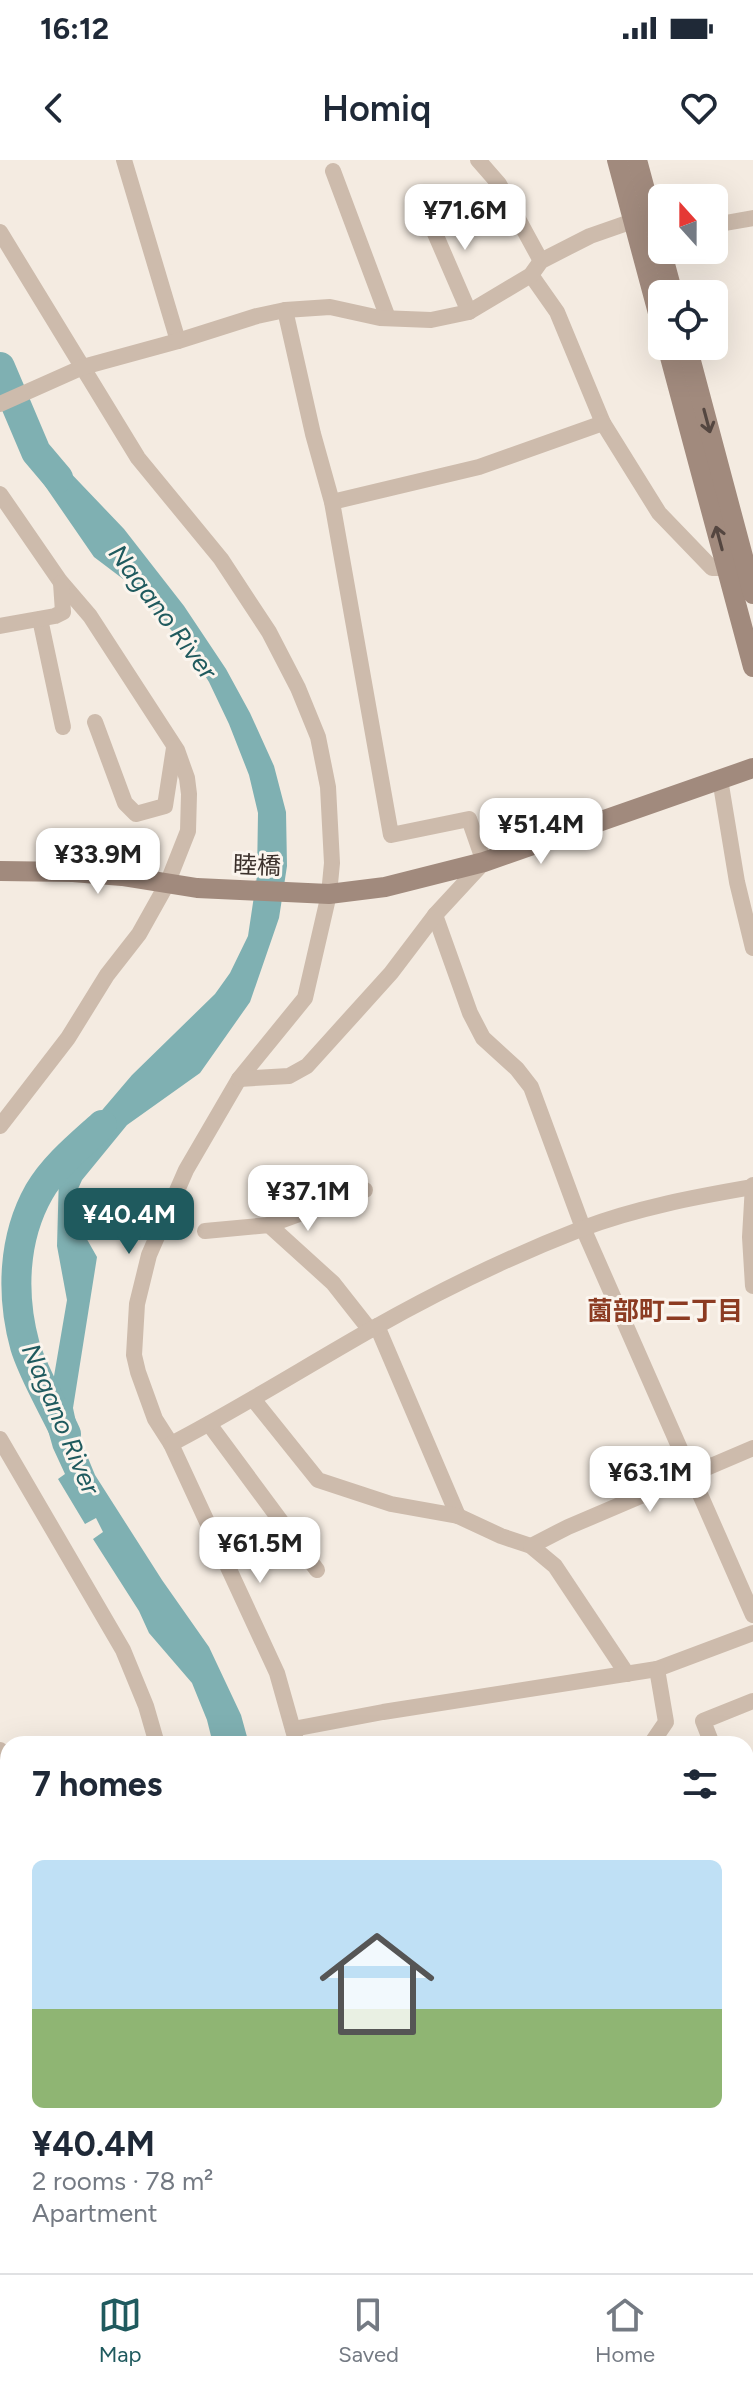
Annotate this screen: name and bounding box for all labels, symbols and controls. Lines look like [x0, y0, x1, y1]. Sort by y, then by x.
text: 16:12 [40, 10, 109, 47]
icon: back [32, 86, 76, 130]
icon: heart [677, 86, 721, 130]
text: Homiq [322, 87, 431, 130]
pin: ¥71.6M [400, 184, 530, 252]
north arrow [648, 184, 728, 264]
map controls [648, 184, 728, 360]
text: ¥71.6M [423, 194, 507, 226]
button: locate [648, 280, 728, 360]
one-way arrow [700, 408, 715, 434]
one-way arrow [711, 525, 726, 551]
water label: Nagano River [102, 538, 225, 687]
pin: ¥51.4M [476, 798, 606, 866]
text: ¥51.4M [498, 808, 584, 840]
pin: ¥33.9M [33, 828, 163, 896]
text: ¥33.9M [54, 838, 142, 870]
street label: 睦橋 [233, 850, 281, 880]
pin: ¥37.1M [243, 1165, 373, 1233]
text: ¥37.1M [266, 1175, 350, 1207]
pin: ¥40.4M [64, 1188, 194, 1256]
text: ¥40.4M [82, 1198, 176, 1230]
district label: 薗部町二丁目 [587, 1295, 743, 1327]
water label: Nagano River [15, 1339, 108, 1500]
pin: ¥63.1M [585, 1446, 715, 1514]
text: ¥63.1M [608, 1456, 692, 1488]
pin: ¥61.5M [195, 1517, 325, 1585]
text: ¥61.5M [217, 1527, 303, 1559]
icon: filters [678, 1762, 722, 1806]
text: 7 homes [32, 1764, 162, 1805]
icon: home [305, 1912, 449, 2056]
text: ¥40.4M [32, 2124, 155, 2165]
text: 2 rooms · 78 m² [32, 2165, 213, 2197]
text: Apartment [32, 2197, 158, 2229]
tab: Map [98, 2293, 142, 2368]
tab: Saved [338, 2293, 399, 2368]
tab: Home [595, 2293, 655, 2368]

